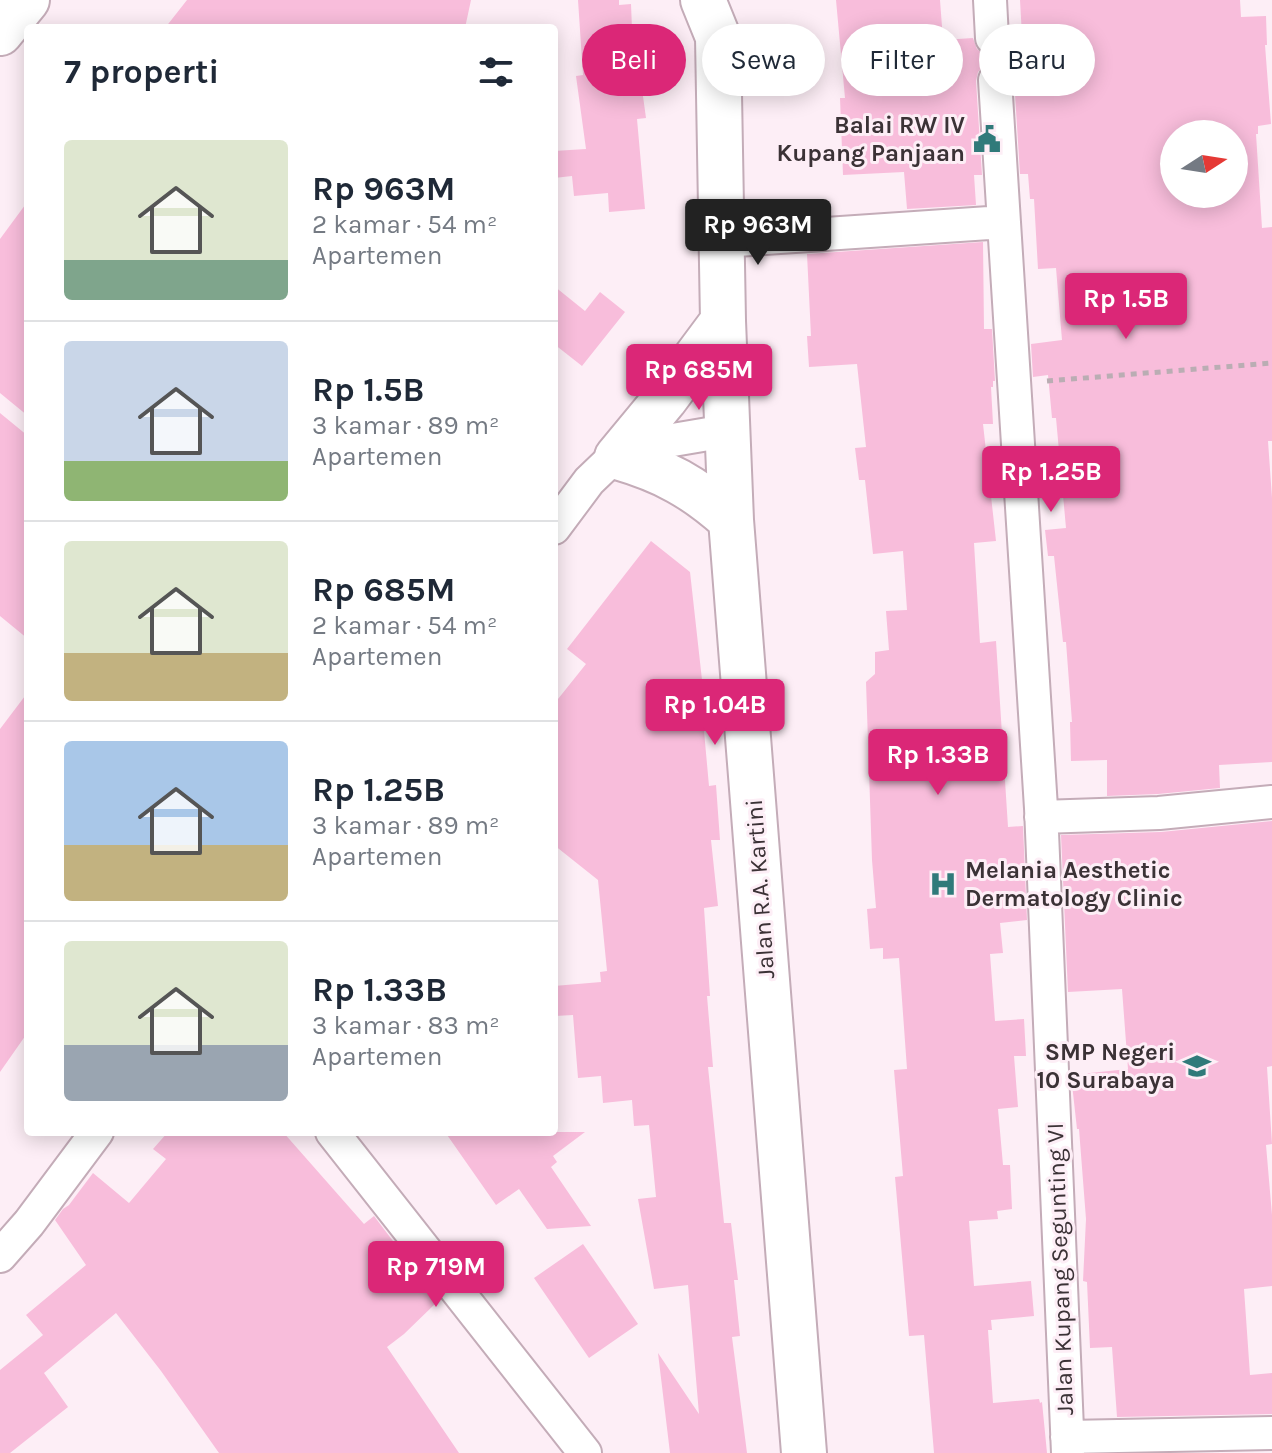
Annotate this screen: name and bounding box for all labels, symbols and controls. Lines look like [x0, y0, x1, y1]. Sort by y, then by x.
chip: Beli [582, 24, 686, 96]
chip: Sewa [702, 24, 825, 96]
chip: Filter [841, 24, 963, 96]
chip: Baru [979, 24, 1095, 96]
icon: filters [474, 50, 518, 94]
text: 7 properti [64, 52, 220, 92]
place label: Balai RW IV Kupang Panjaan [777, 111, 966, 167]
north arrow [1160, 120, 1248, 208]
map controls [1160, 120, 1248, 208]
public building icon: Balai RW IV Kupang Panjaan [972, 124, 1002, 154]
text: Rp 963M [312, 169, 455, 209]
icon: home [128, 172, 224, 268]
pin: Rp 963M [684, 199, 832, 267]
text: 2 kamar · 54 m² [312, 209, 497, 240]
text: Rp 963M [703, 209, 813, 240]
text: Apartemen [312, 240, 442, 271]
pin: Rp 1.5B [1052, 273, 1200, 341]
text: Rp 1.5B [1083, 283, 1169, 314]
pin: Rp 685M [625, 344, 773, 412]
text: Rp 685M [644, 354, 754, 385]
text: Rp 1.5B [312, 370, 424, 410]
icon: home [128, 373, 224, 469]
text: 3 kamar · 89 m² [312, 410, 500, 441]
text: Apartemen [312, 441, 442, 472]
pin: Rp 1.25B [968, 446, 1134, 514]
text: Rp 1.25B [1000, 456, 1102, 487]
text: Rp 685M [312, 570, 455, 610]
icon: home [128, 573, 224, 669]
text: 2 kamar · 54 m² [312, 610, 497, 641]
text: Apartemen [312, 641, 442, 672]
pin: Rp 1.04B [632, 679, 798, 747]
text: Rp 1.04B [664, 689, 766, 720]
pin: Rp 1.33B [855, 729, 1021, 797]
text: Rp 1.33B [886, 739, 990, 770]
text: Rp 1.25B [312, 770, 445, 810]
icon: home [128, 773, 224, 869]
street label: Jalan R.A. Kartini [740, 798, 780, 980]
text: 3 kamar · 89 m² [312, 810, 500, 841]
text: Apartemen [312, 841, 442, 872]
place label: Melania Aesthetic Dermatology Clinic [965, 856, 1183, 912]
hospital icon: Melania Aesthetic Dermatology Clinic [928, 869, 958, 899]
text: Rp 1.33B [312, 970, 447, 1010]
icon: home [128, 973, 224, 1069]
text: 3 kamar · 83 m² [312, 1010, 500, 1041]
place label: SMP Negeri 10 Surabaya [1036, 1038, 1175, 1094]
text: Apartemen [312, 1041, 442, 1072]
school or university icon: SMP Negeri 10 Surabaya [1182, 1051, 1212, 1081]
street label: Jalan Kupang Segunting VI [1041, 1122, 1079, 1416]
pin: Rp 719M [362, 1241, 510, 1309]
text: Rp 719M [386, 1251, 486, 1282]

